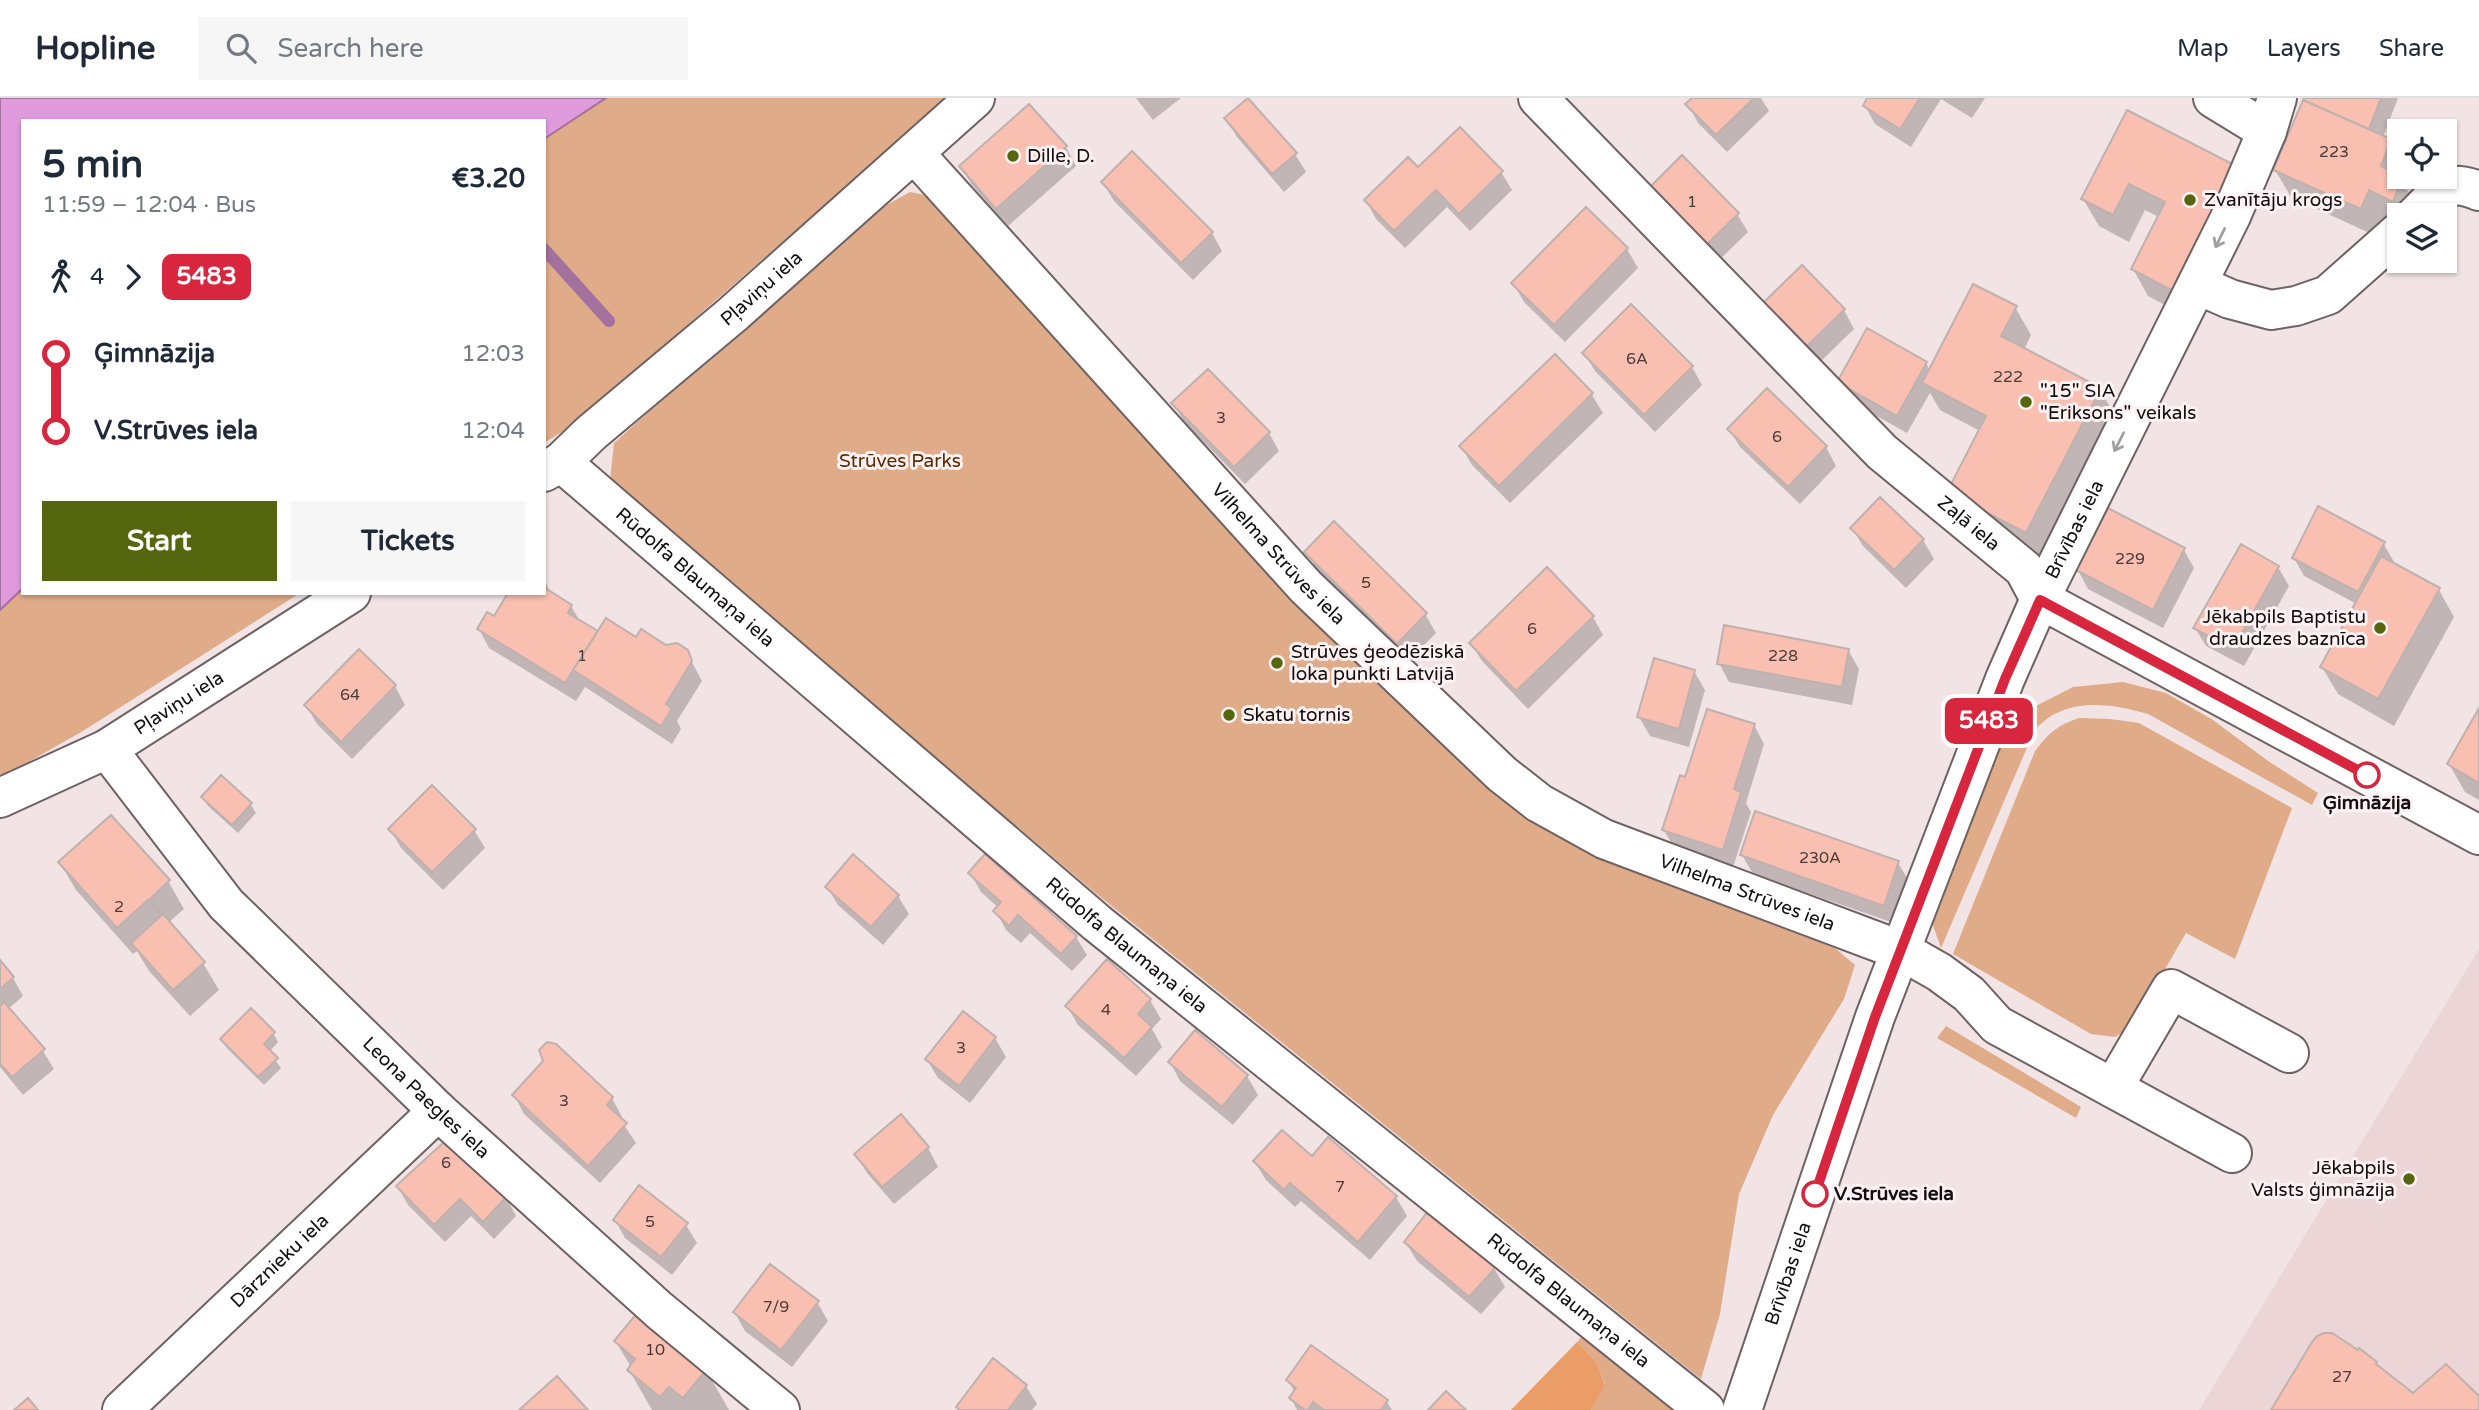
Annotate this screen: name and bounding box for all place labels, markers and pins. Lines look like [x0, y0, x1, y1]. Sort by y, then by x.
place label: Dille, D. [1027, 145, 1095, 167]
marker: Dille, D. [1005, 148, 1021, 164]
place label: Zvanītāju krogs [2204, 189, 2342, 211]
marker: Zvanītāju krogs [2182, 192, 2198, 208]
place label: "15" SIA "Eriksons" veikals [2040, 380, 2196, 424]
marker: "15" SIA "Eriksons" veikals [2018, 394, 2034, 410]
place label: Jēkabpils Baptistu draudzes baznīca [2202, 606, 2366, 650]
marker: Jēkabpils Baptistu draudzes baznīca [2372, 620, 2388, 636]
place label: Strūves ģeodēziskā loka punkti Latvijā [1291, 641, 1464, 685]
marker: Strūves ģeodēziskā loka punkti Latvijā [1269, 655, 1285, 671]
place label: Skatu tornis [1243, 704, 1350, 726]
marker: Skatu tornis [1221, 707, 1237, 723]
marker: Ģimnāzija [2354, 762, 2380, 788]
place label: Ģimnāzija [2323, 792, 2411, 815]
place label: Jēkabpils Valsts ģimnāzija [2251, 1157, 2395, 1201]
marker: Jēkabpils Valsts ģimnāzija [2401, 1171, 2417, 1187]
marker: V.Strūves iela [1802, 1181, 1828, 1207]
place label: V.Strūves iela [1834, 1183, 1954, 1205]

